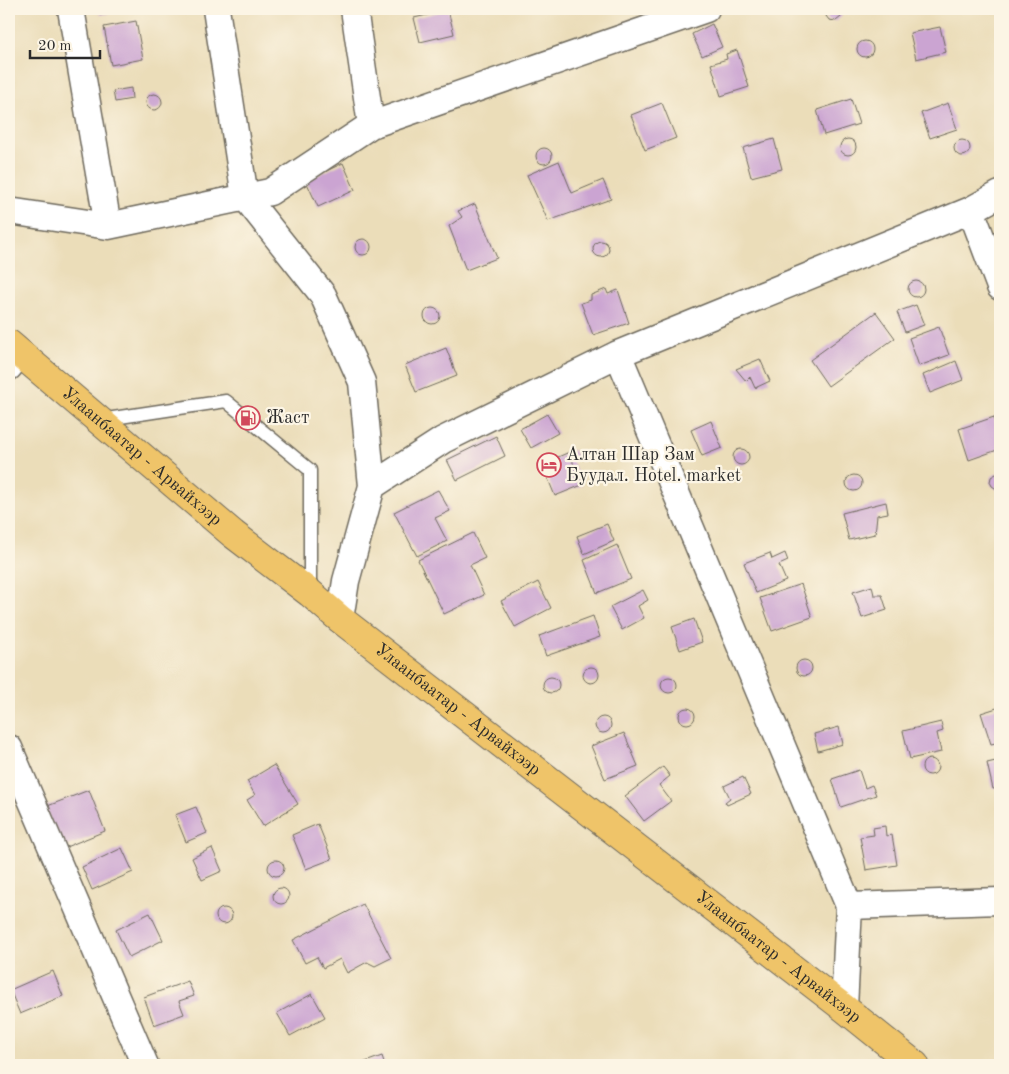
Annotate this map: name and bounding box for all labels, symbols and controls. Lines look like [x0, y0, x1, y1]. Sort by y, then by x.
scale bar [30, 28, 100, 60]
text: 20 m [38, 39, 72, 54]
street label: Улаанбаатар - Арвайхээр [58, 384, 225, 529]
fuel station icon: Жаст [235, 405, 261, 431]
place label: Жаст [266, 409, 309, 427]
place label: Алтан Шар Зам Буудал. Hotel. market [566, 446, 741, 485]
hotel icon: Алтан Шар Зам Буудал. Hotel. market [536, 452, 562, 478]
street label: Улаанбаатар - Арвайхээр [372, 640, 544, 779]
street label: Улаанбаатар - Арвайхээр [692, 888, 864, 1027]

